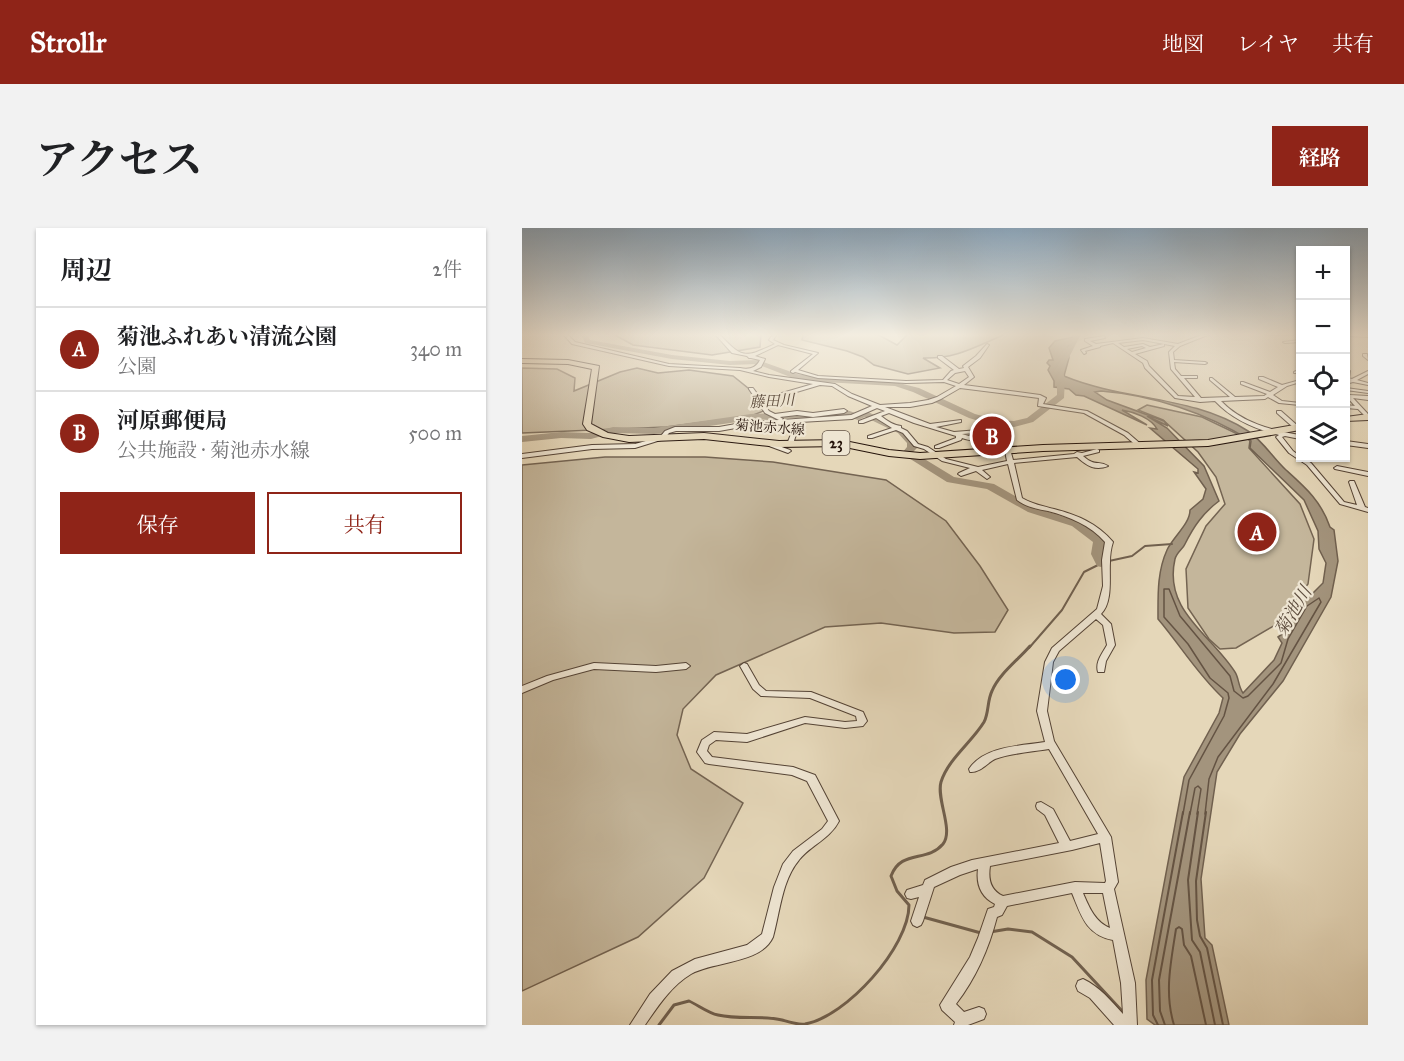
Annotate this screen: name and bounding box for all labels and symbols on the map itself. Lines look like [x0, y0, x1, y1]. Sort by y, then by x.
water label: 藤田川 [749, 391, 797, 411]
pin: B [972, 414, 1012, 458]
street label: 菊池赤水線 [734, 417, 805, 438]
road number: 23 [822, 431, 850, 455]
pin: A [1238, 510, 1276, 554]
water label: 菊池川 [1270, 580, 1317, 640]
your location [1051, 665, 1080, 694]

